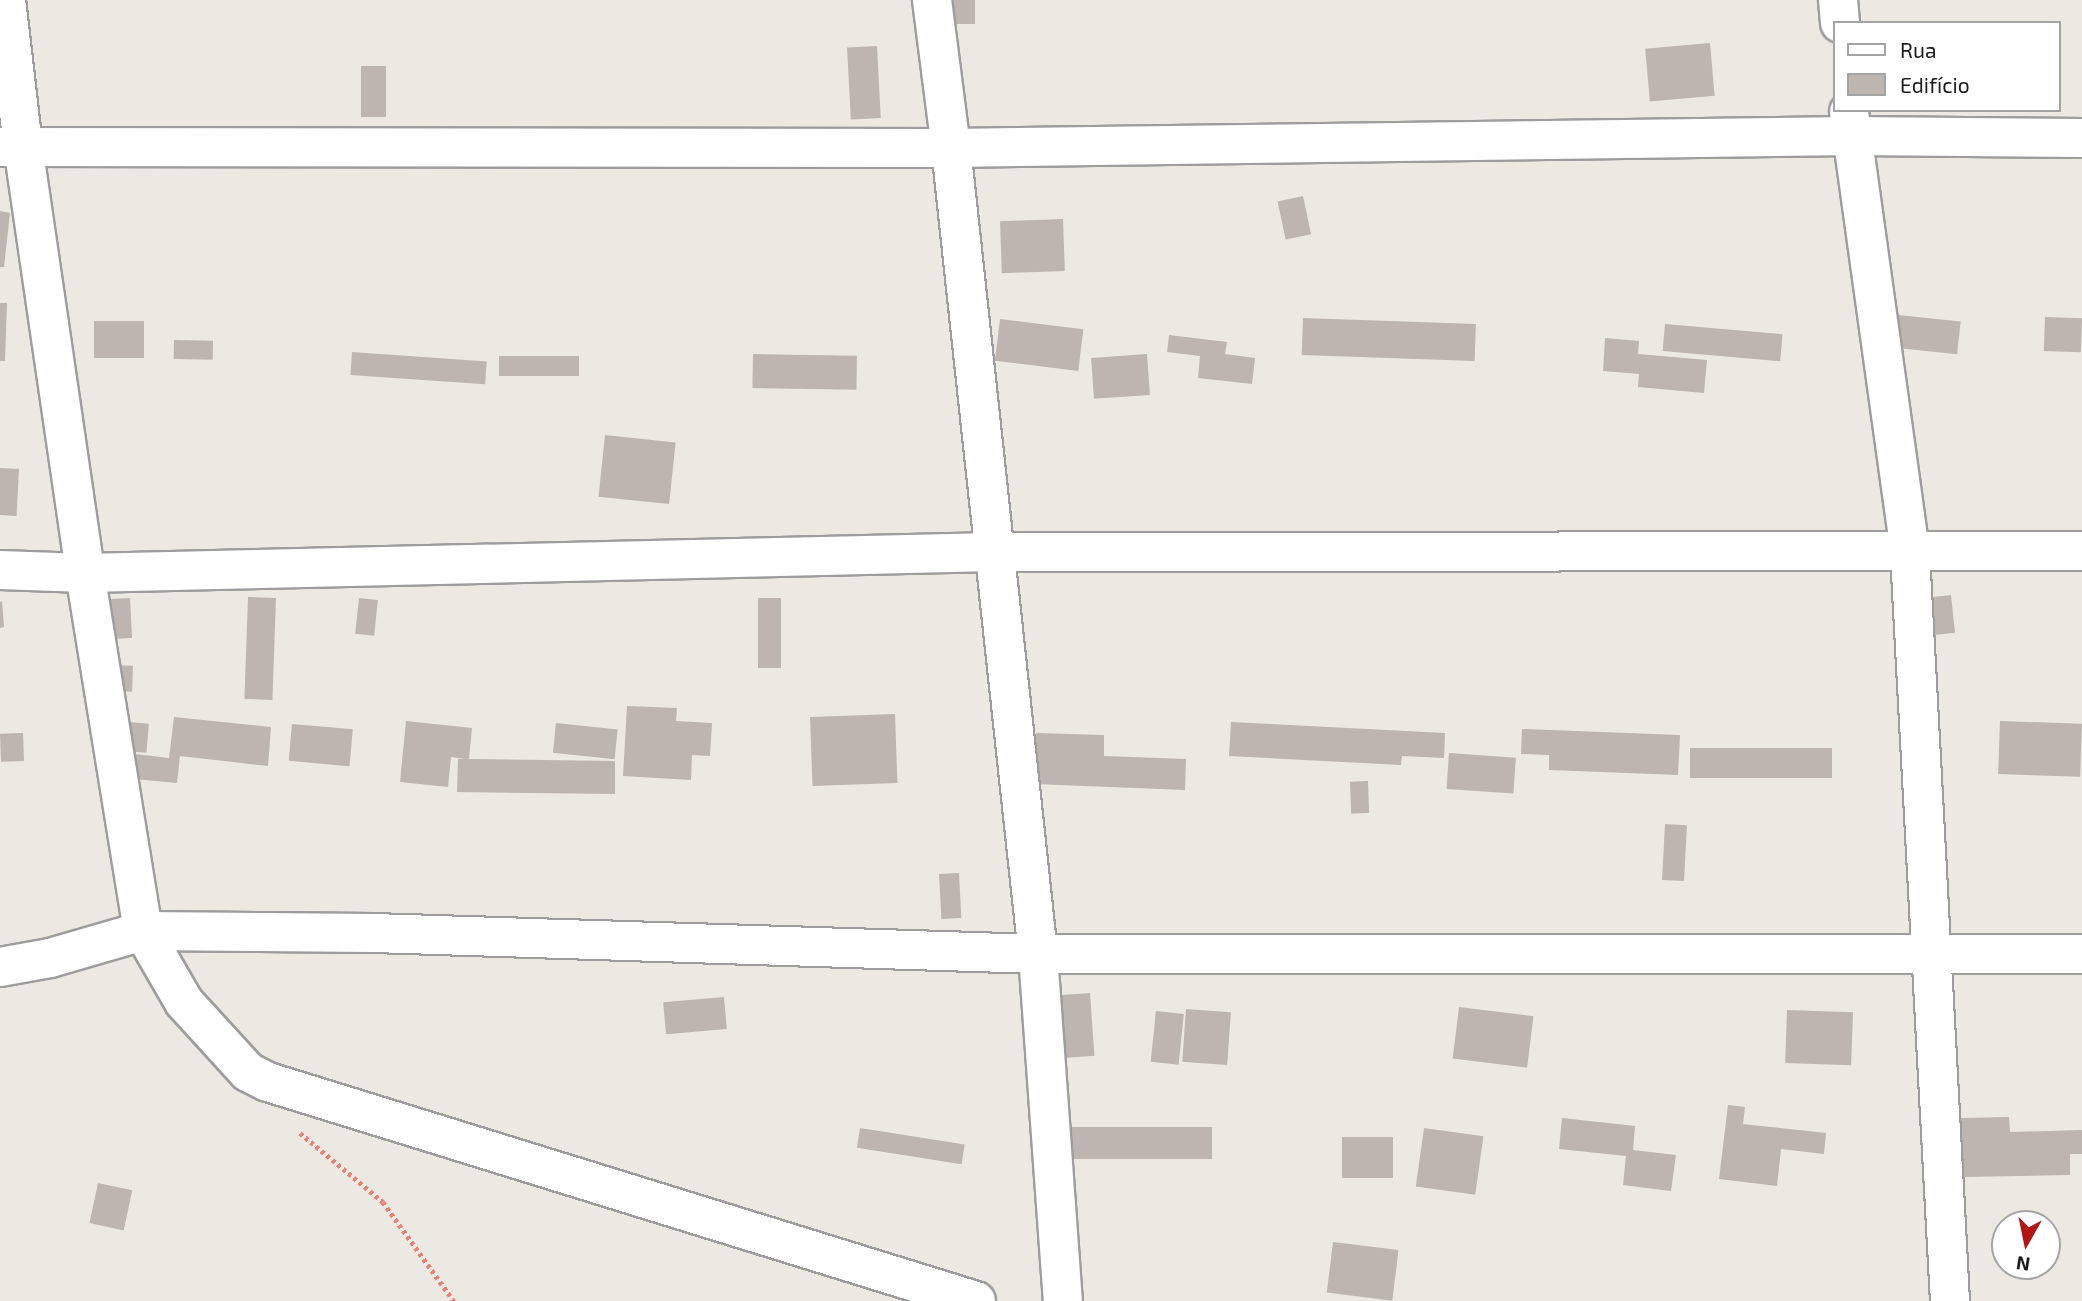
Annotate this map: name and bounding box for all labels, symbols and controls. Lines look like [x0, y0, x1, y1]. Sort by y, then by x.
legend [1834, 21, 2061, 112]
text: Rua [1900, 37, 1936, 62]
text: Edifício [1900, 72, 1970, 97]
north arrow [1991, 1210, 2061, 1280]
text: N [2014, 1252, 2032, 1277]

